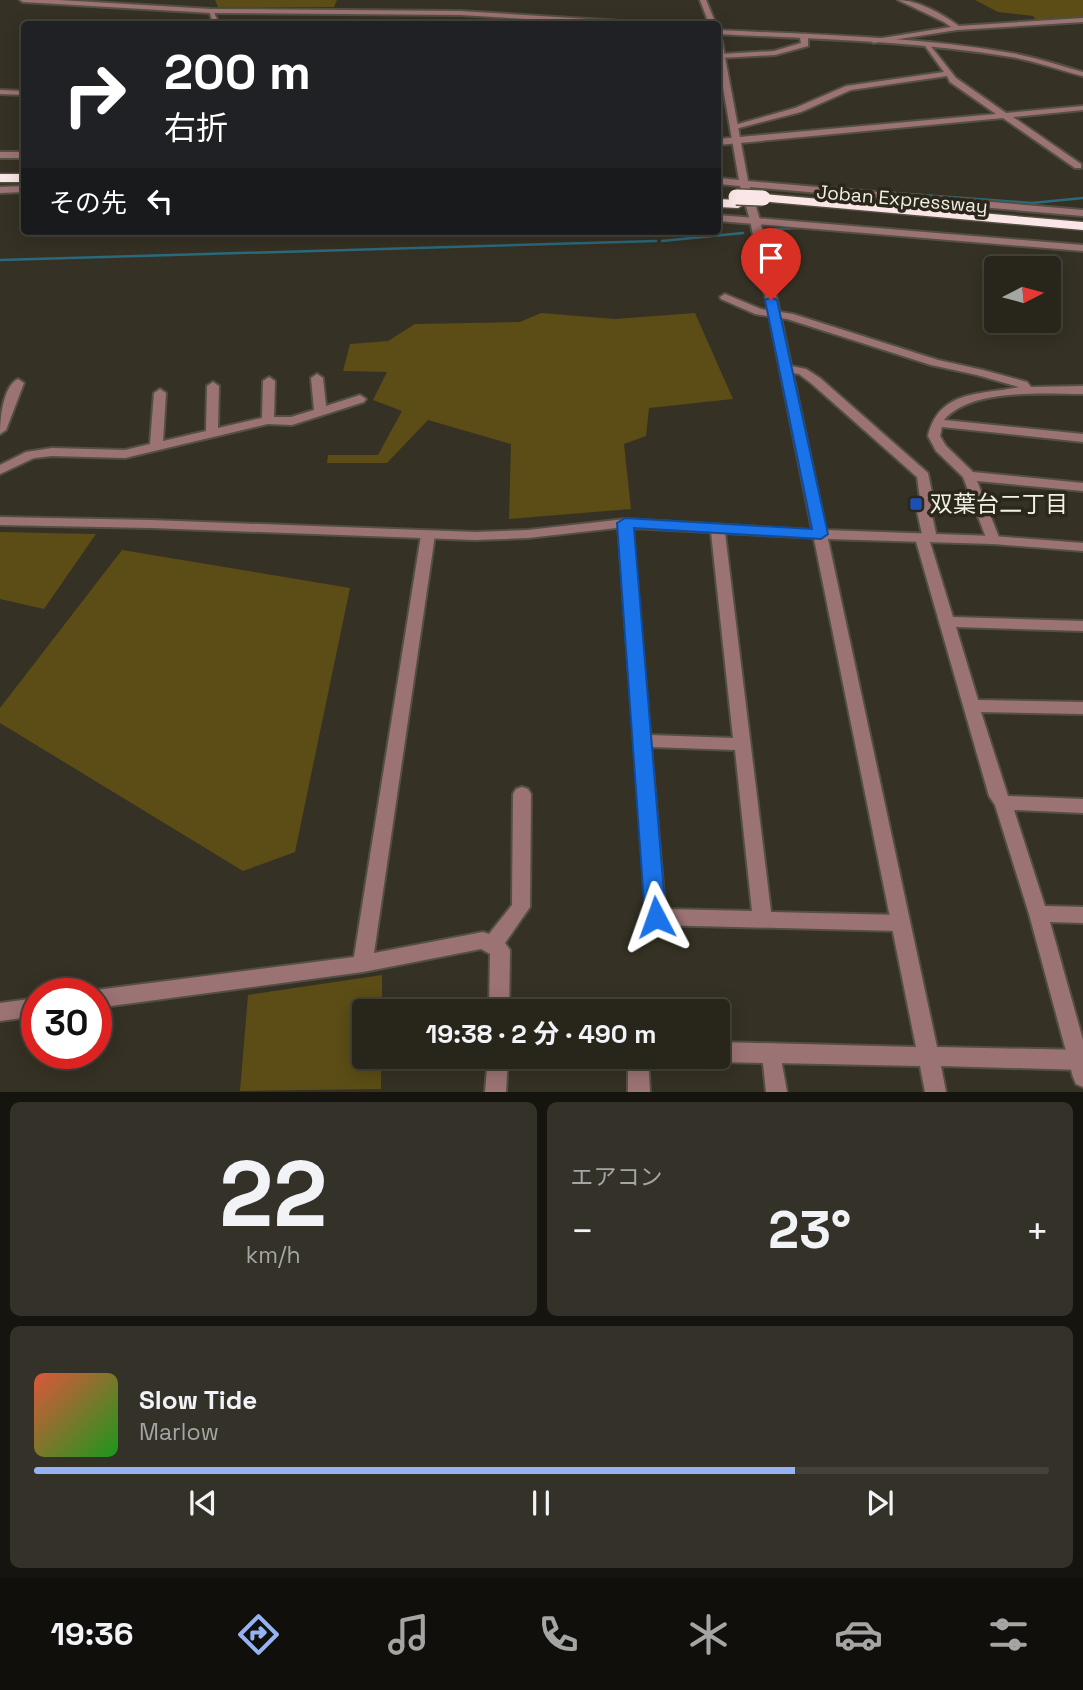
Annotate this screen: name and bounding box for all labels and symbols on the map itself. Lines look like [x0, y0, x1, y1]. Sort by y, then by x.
street label: Joban Expressway [815, 179, 989, 219]
pin [741, 228, 801, 300]
north arrow [984, 256, 1060, 332]
place label: 双葉台二丁目 [930, 489, 1068, 519]
marker: 双葉台二丁目 [908, 496, 924, 512]
position arrow [619, 880, 693, 954]
speed limit sign: 30 [21, 978, 112, 1069]

